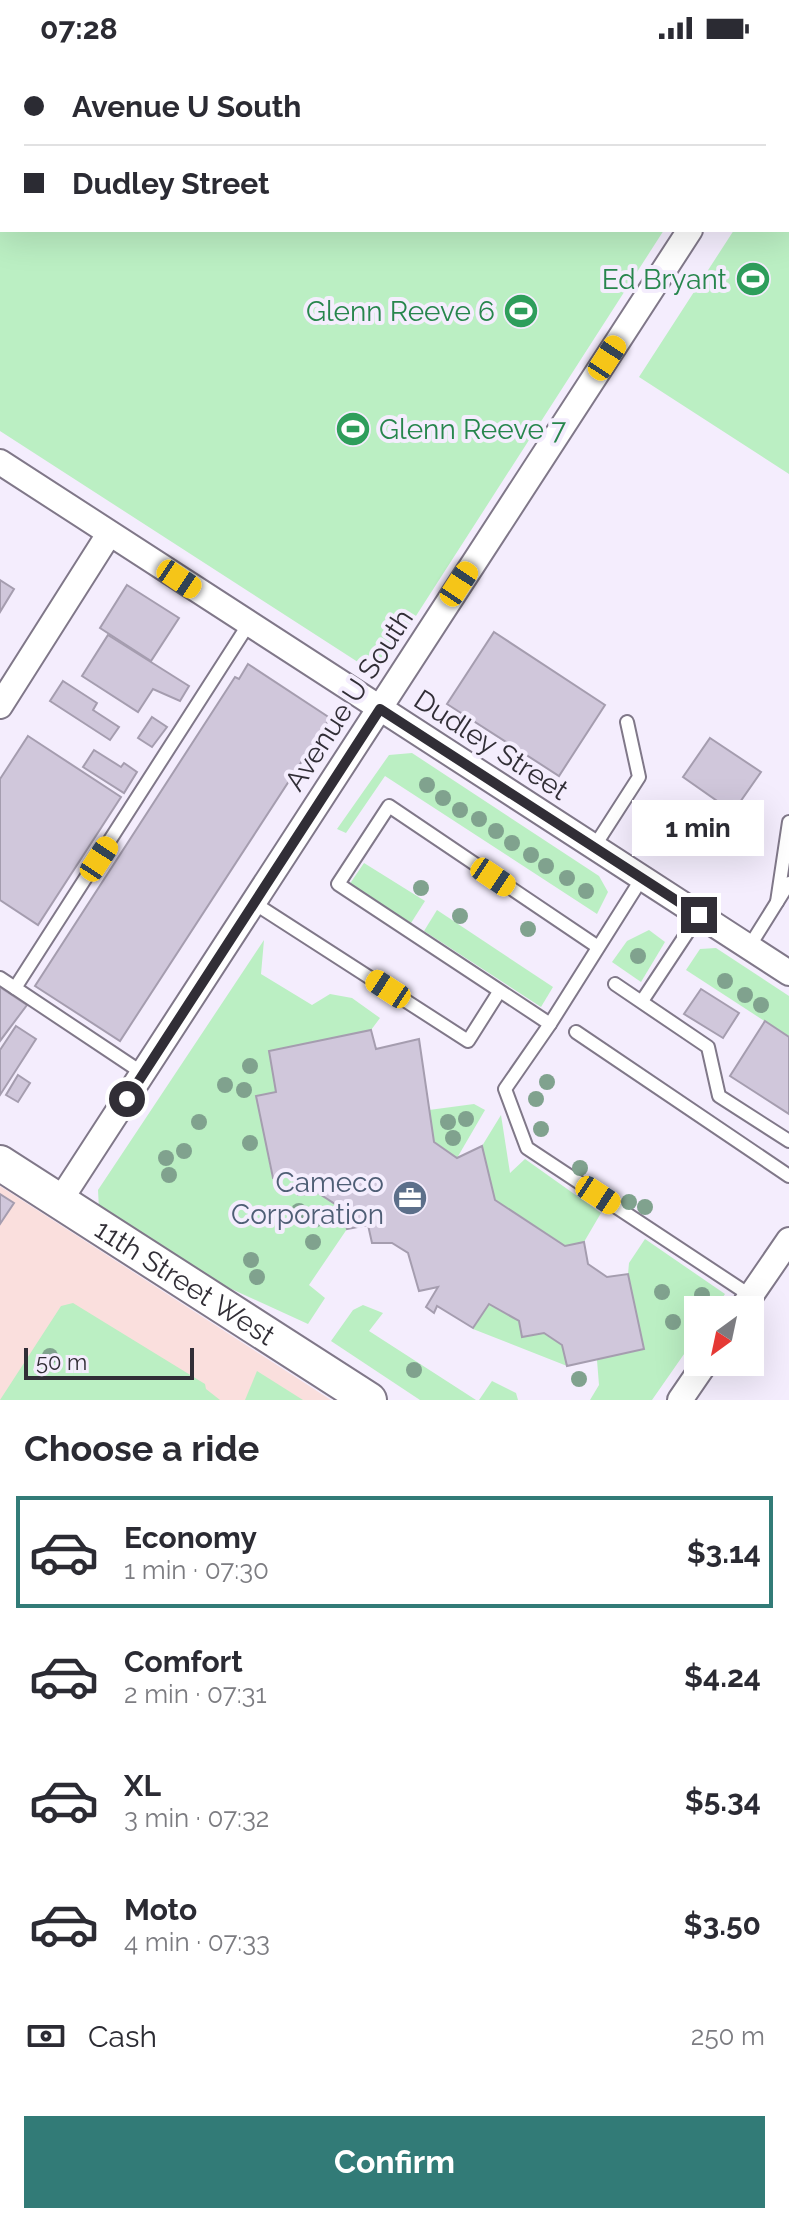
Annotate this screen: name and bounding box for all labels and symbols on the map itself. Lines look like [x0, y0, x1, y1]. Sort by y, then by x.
sports icon: Ed Bryant [734, 260, 772, 298]
place label: Ed Bryant [602, 263, 728, 296]
sports icon: Glenn Reeve 6 [502, 292, 540, 330]
place label: Glenn Reeve 6 [306, 295, 495, 328]
car [584, 331, 630, 385]
sports icon: Glenn Reeve 7 [334, 410, 372, 448]
place label: Glenn Reeve 7 [379, 413, 566, 446]
car [152, 556, 206, 602]
car [436, 557, 482, 611]
street label: Avenue U South [278, 603, 420, 797]
street label: Dudley Street [408, 683, 575, 807]
callout: 1 min [633, 799, 765, 855]
car [76, 832, 122, 886]
car [466, 854, 520, 900]
route end [681, 897, 717, 933]
car [361, 966, 415, 1012]
route start [109, 1081, 145, 1117]
place label: Cameco Corporation [231, 1166, 384, 1231]
car [571, 1172, 625, 1218]
office icon: Cameco Corporation [391, 1179, 429, 1217]
street label: 11th Street West [89, 1212, 282, 1352]
north arrow [684, 1296, 764, 1376]
scale bar [24, 1344, 194, 1380]

